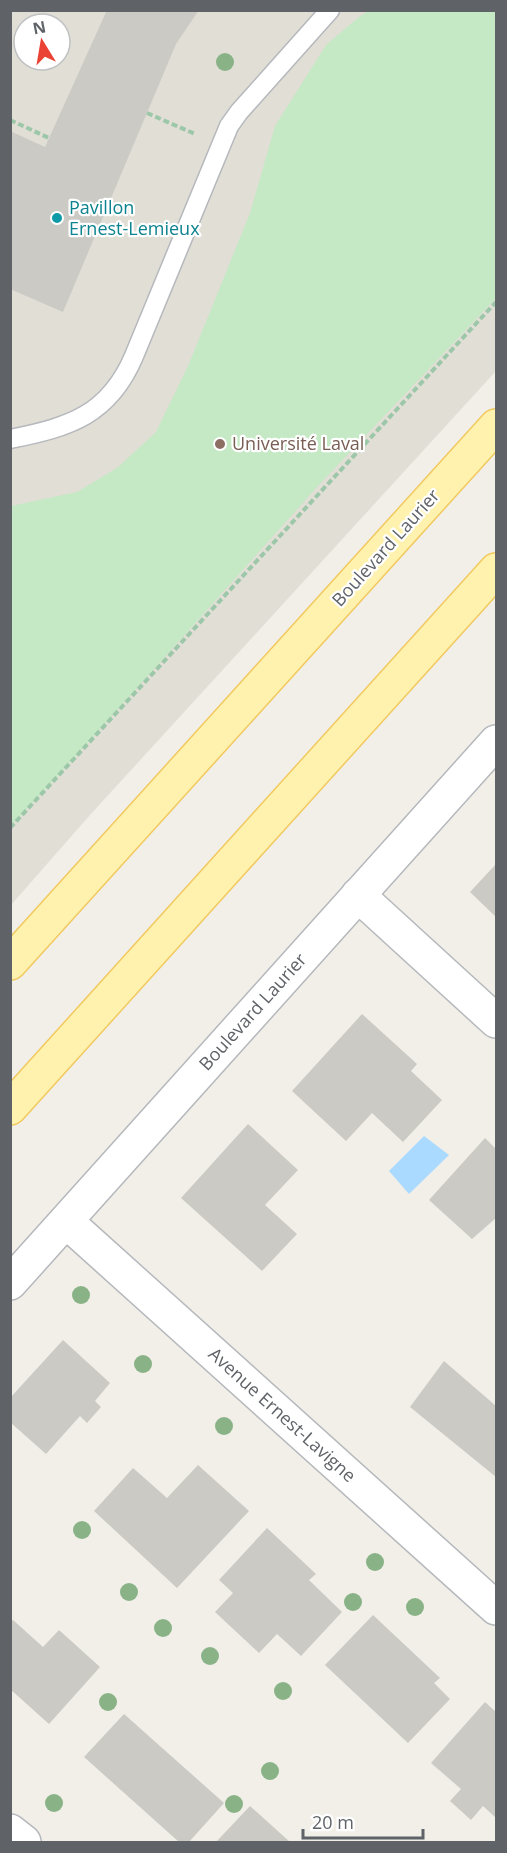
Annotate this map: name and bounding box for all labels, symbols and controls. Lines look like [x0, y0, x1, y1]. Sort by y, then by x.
north arrow [12, 12, 72, 72]
text: N [31, 15, 48, 39]
place label: Pavillon Ernest-Lemieux [69, 195, 200, 240]
marker: Pavillon Ernest-Lemieux [50, 211, 64, 225]
place label: Université Laval [232, 431, 364, 455]
marker: Université Laval [213, 437, 227, 451]
street label: Boulevard Laurier [326, 483, 445, 611]
street label: Boulevard Laurier [193, 947, 312, 1075]
street label: Avenue Ernest-Lavigne [204, 1342, 361, 1487]
scale bar [303, 1802, 423, 1840]
text: 20 m [312, 1810, 354, 1834]

